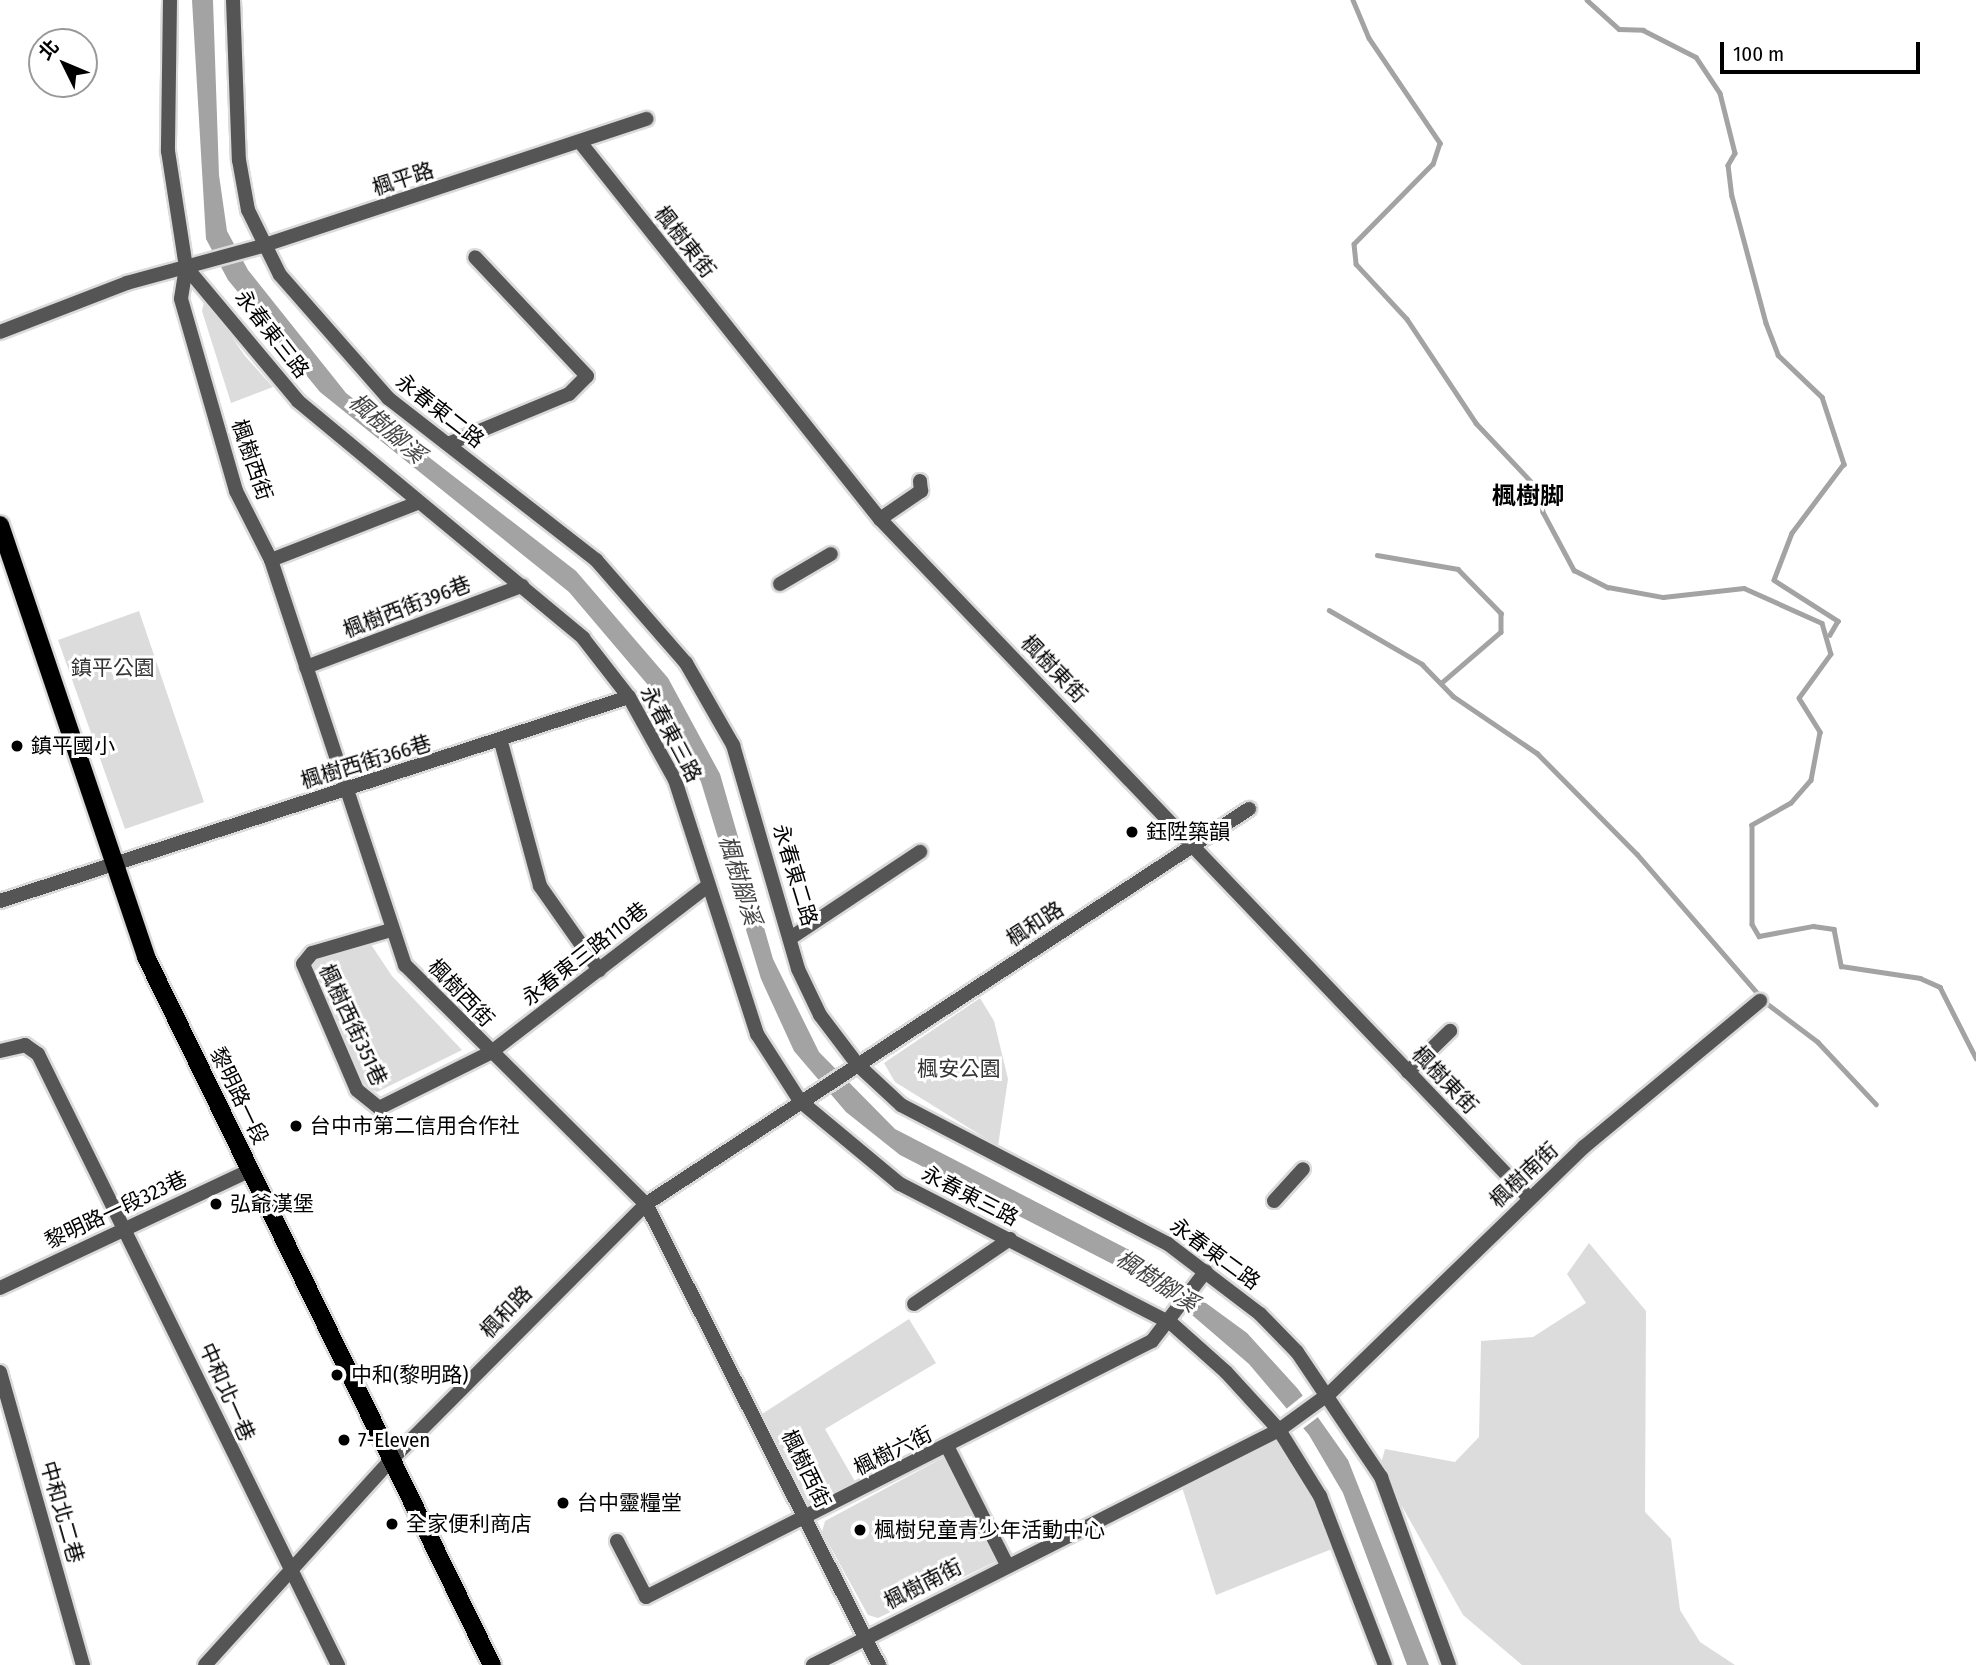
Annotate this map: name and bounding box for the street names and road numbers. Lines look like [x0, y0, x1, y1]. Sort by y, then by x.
street label: 楓平路 [369, 157, 437, 201]
street label: 楓樹東街 [649, 201, 721, 283]
street label: 永春東三路 [230, 285, 314, 383]
street label: 永春東二路 [391, 369, 489, 453]
street label: 楓樹西街 [226, 416, 278, 504]
street label: 楓樹西街396巷 [340, 571, 474, 643]
street label: 楓樹東街 [1016, 630, 1092, 708]
street label: 永春東三路 [635, 682, 707, 786]
street label: 楓樹西街366巷 [298, 730, 434, 794]
street label: 永春東二路 [768, 821, 822, 929]
street label: 楓和路 [1002, 896, 1068, 952]
street label: 永春東三路110巷 [517, 897, 653, 1011]
street label: 楓樹西街 [423, 954, 499, 1032]
street label: 楓樹西街351巷 [314, 960, 392, 1090]
street label: 楓樹東街 [1407, 1041, 1483, 1119]
street label: 黎明路一段 [205, 1043, 273, 1149]
street label: 楓樹南街 [1485, 1137, 1563, 1213]
street label: 永春東三路 [918, 1161, 1022, 1231]
street label: 黎明路一段323巷 [41, 1166, 191, 1254]
street label: 永春東二路 [1165, 1213, 1265, 1295]
street label: 楓和路 [475, 1281, 537, 1343]
street label: 中和北一巷 [194, 1339, 260, 1445]
street label: 楓樹六街 [850, 1421, 936, 1481]
street label: 楓樹西街 [776, 1426, 836, 1512]
street label: 中和北二巷 [35, 1458, 89, 1566]
street label: 楓樹南街 [880, 1554, 966, 1614]

